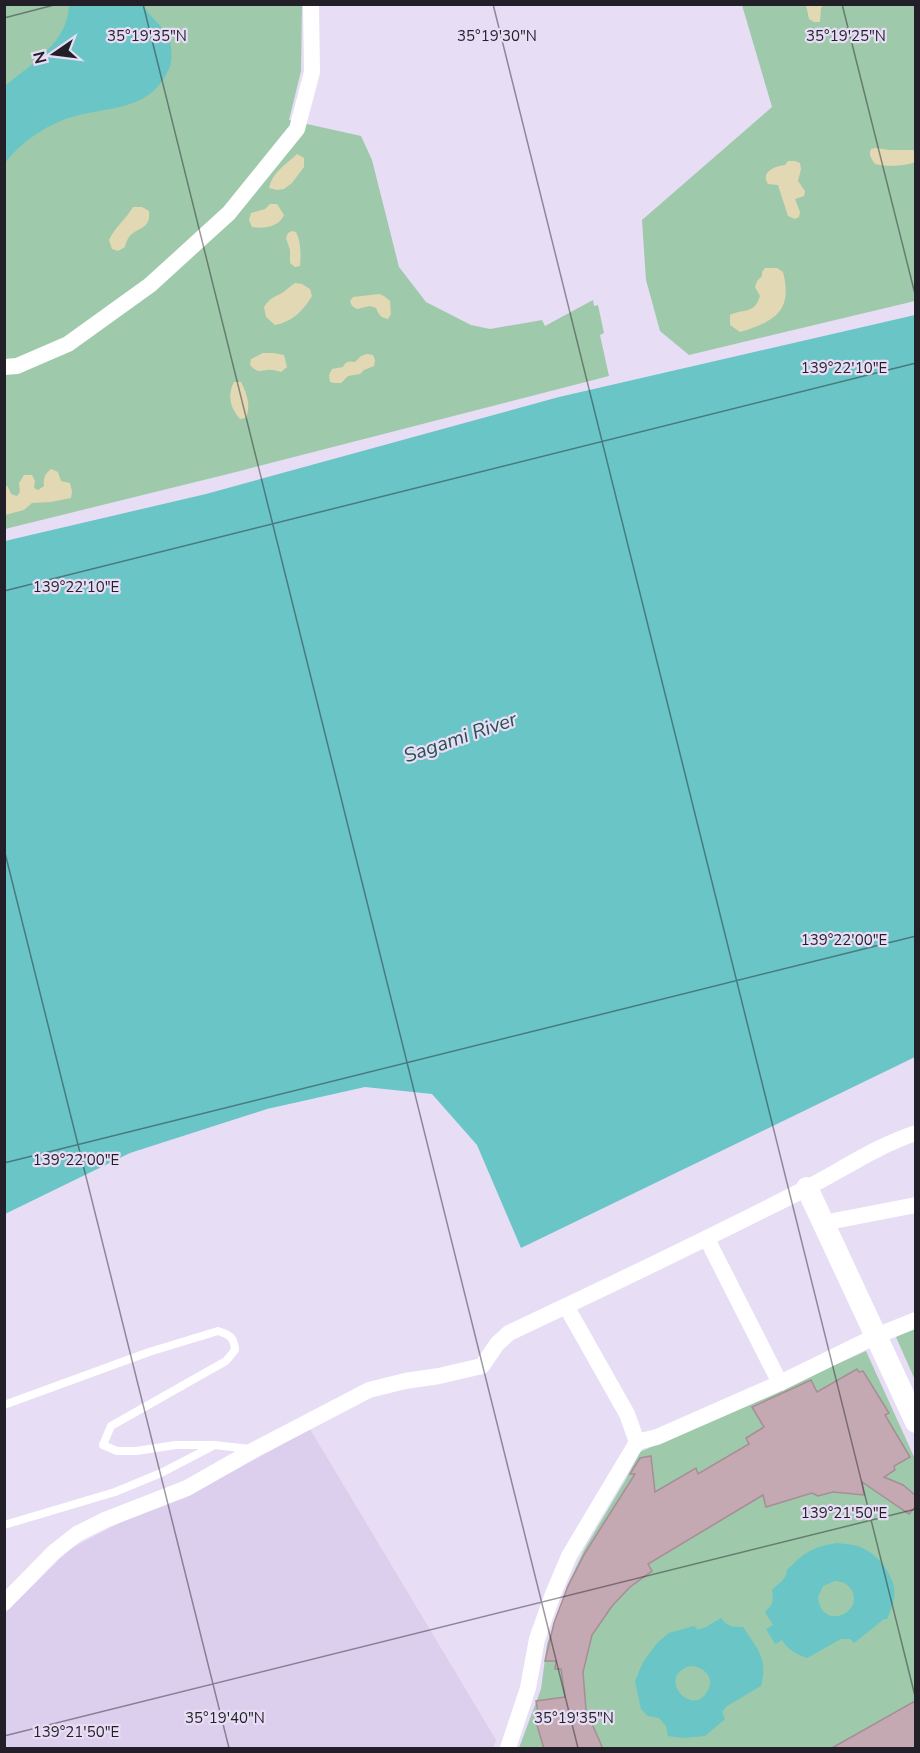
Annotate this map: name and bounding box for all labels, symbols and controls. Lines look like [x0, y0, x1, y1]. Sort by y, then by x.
north arrow [24, 24, 84, 84]
text: 35°19'35"N [107, 26, 187, 46]
text: 35°19'30"N [457, 26, 537, 46]
text: 35°19'25"N [806, 26, 886, 46]
text: N [28, 49, 53, 66]
text: 139°22'10"E [801, 358, 887, 378]
text: 139°22'10"E [33, 577, 119, 597]
water label: Sagami River [400, 705, 521, 769]
text: 139°22'00"E [801, 930, 887, 950]
text: 139°22'00"E [33, 1150, 119, 1170]
text: 139°21'50"E [801, 1503, 887, 1523]
text: 35°19'40"N [185, 1708, 265, 1728]
text: 35°19'35"N [534, 1708, 614, 1728]
text: 139°21'50"E [33, 1722, 119, 1742]

